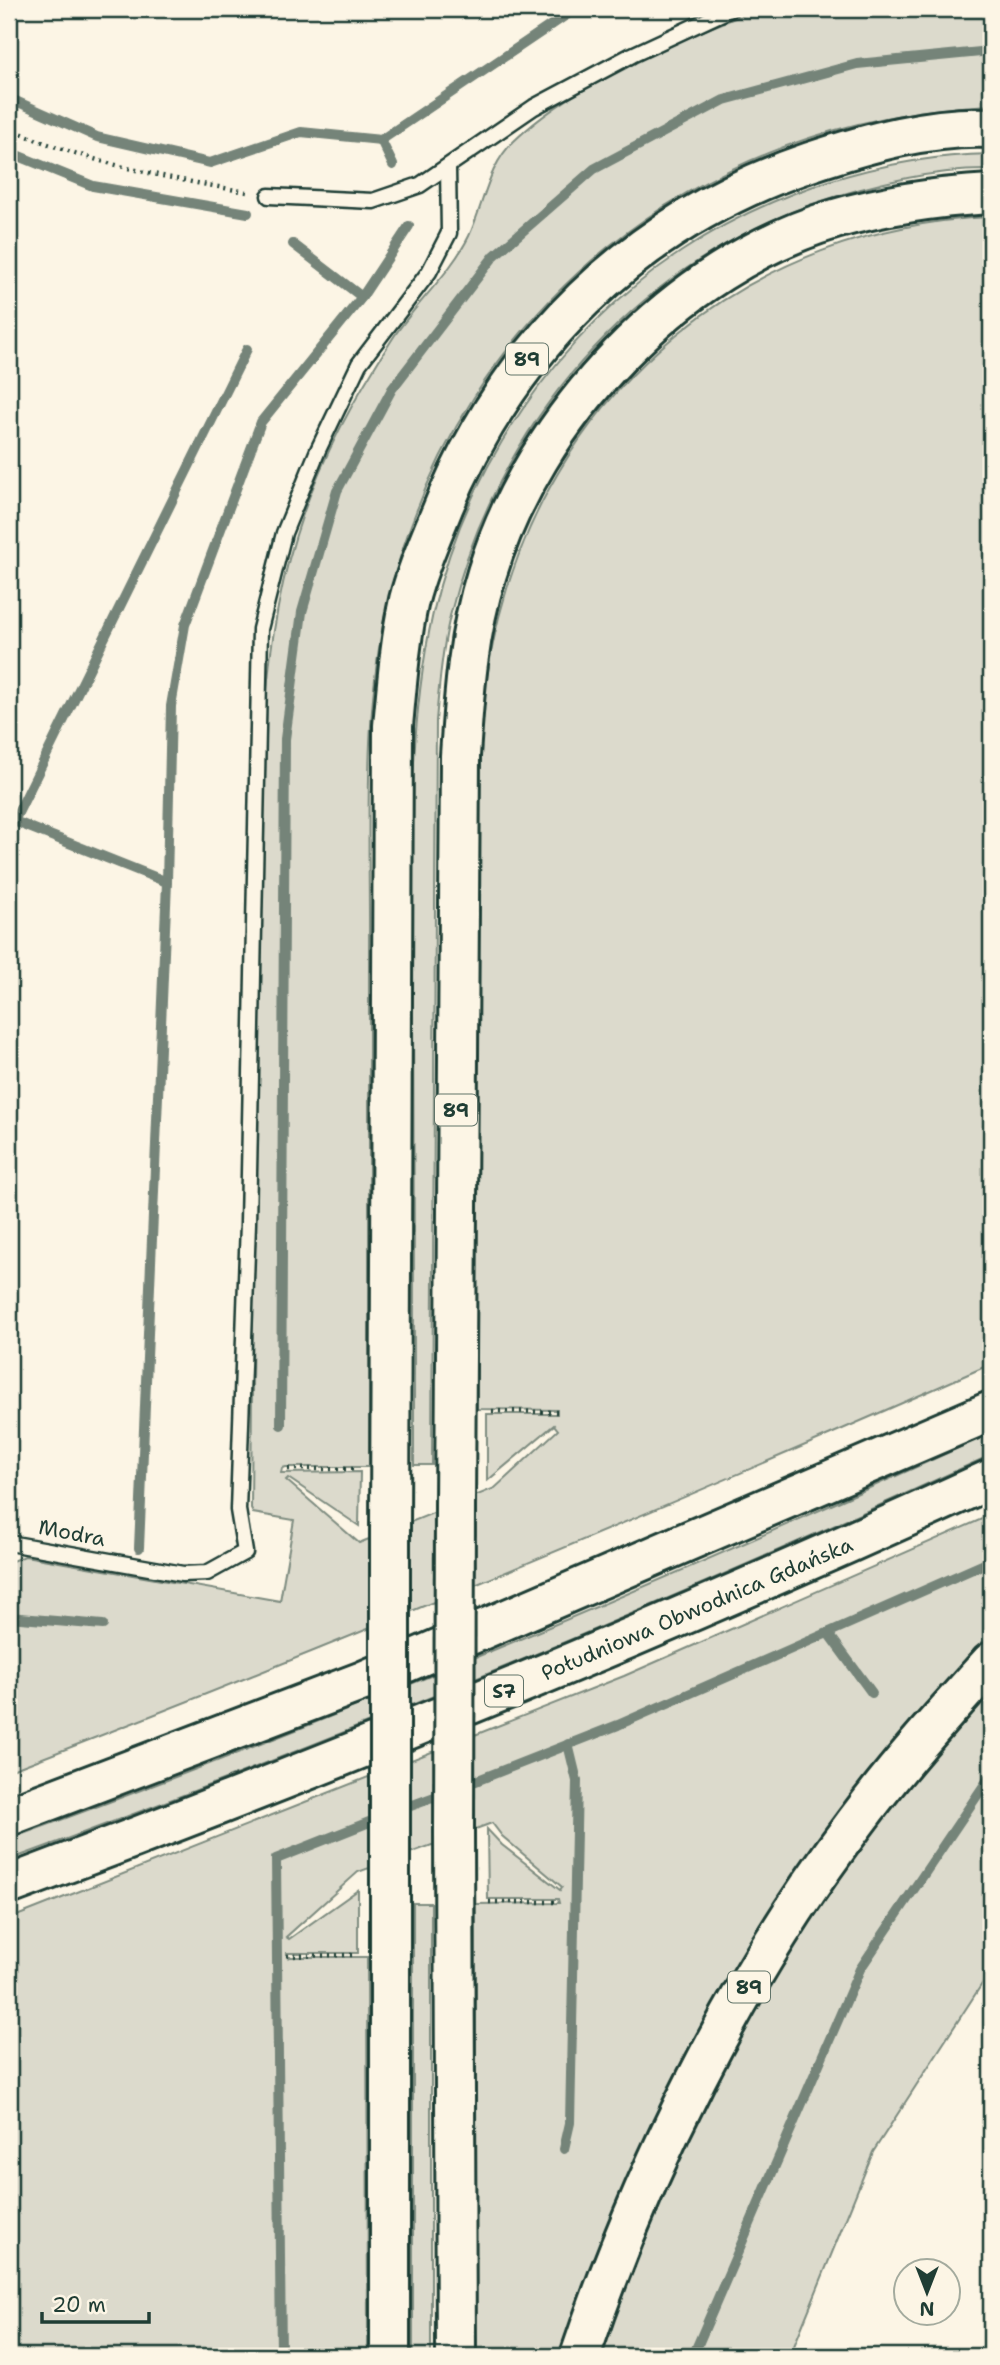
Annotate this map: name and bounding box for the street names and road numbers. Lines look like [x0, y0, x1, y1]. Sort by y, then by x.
road number: 89 [506, 344, 548, 374]
road number: 89 [435, 1094, 477, 1126]
street label: Modra [36, 1513, 108, 1553]
street label: Południowa Obwodnica Gdańska [537, 1531, 857, 1687]
road number: S7 [485, 1676, 523, 1707]
road number: 89 [728, 1971, 770, 2002]

